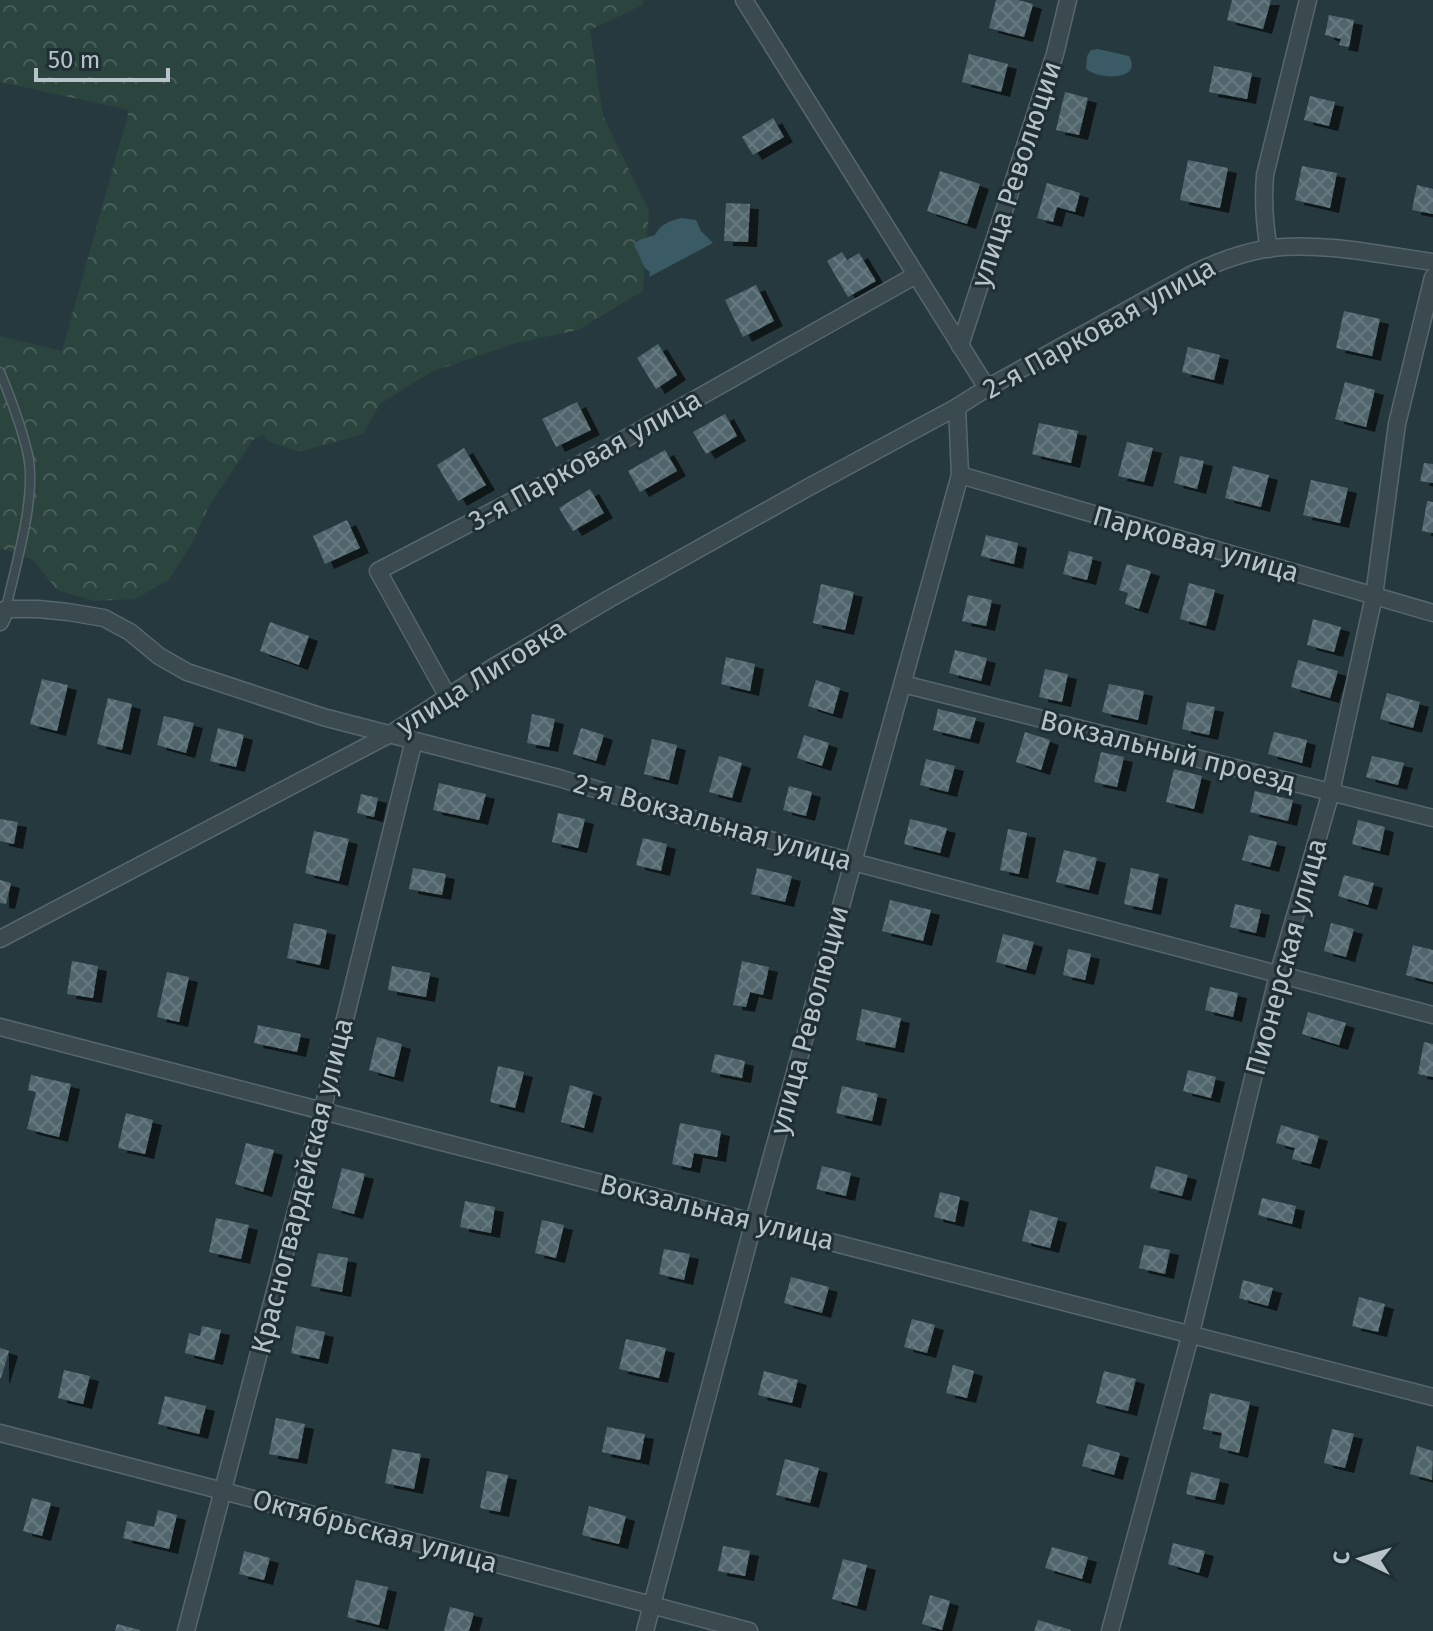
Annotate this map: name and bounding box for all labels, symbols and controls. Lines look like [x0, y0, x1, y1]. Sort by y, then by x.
scale bar [36, 32, 168, 82]
text: 50 m [48, 46, 100, 74]
street label: улица Революции [964, 57, 1068, 291]
street label: 2-я Парковая улица [977, 250, 1221, 406]
street label: 3-я Парковая улица [463, 382, 707, 538]
street label: Парковая улица [1089, 499, 1303, 589]
street label: улица Лиговка [390, 612, 572, 742]
street label: Вокзальный проезд [1037, 703, 1299, 799]
street label: 2-я Вокзальная улица [570, 766, 856, 878]
street label: Пионерская улица [1238, 835, 1334, 1079]
street label: улица Революции [763, 902, 855, 1138]
street label: Красногвардейская улица [244, 1015, 360, 1357]
street label: Вокзальная улица [597, 1167, 837, 1257]
street label: Октябрьская улица [249, 1482, 501, 1580]
north arrow [1321, 1519, 1401, 1599]
text: С [1328, 1550, 1355, 1565]

